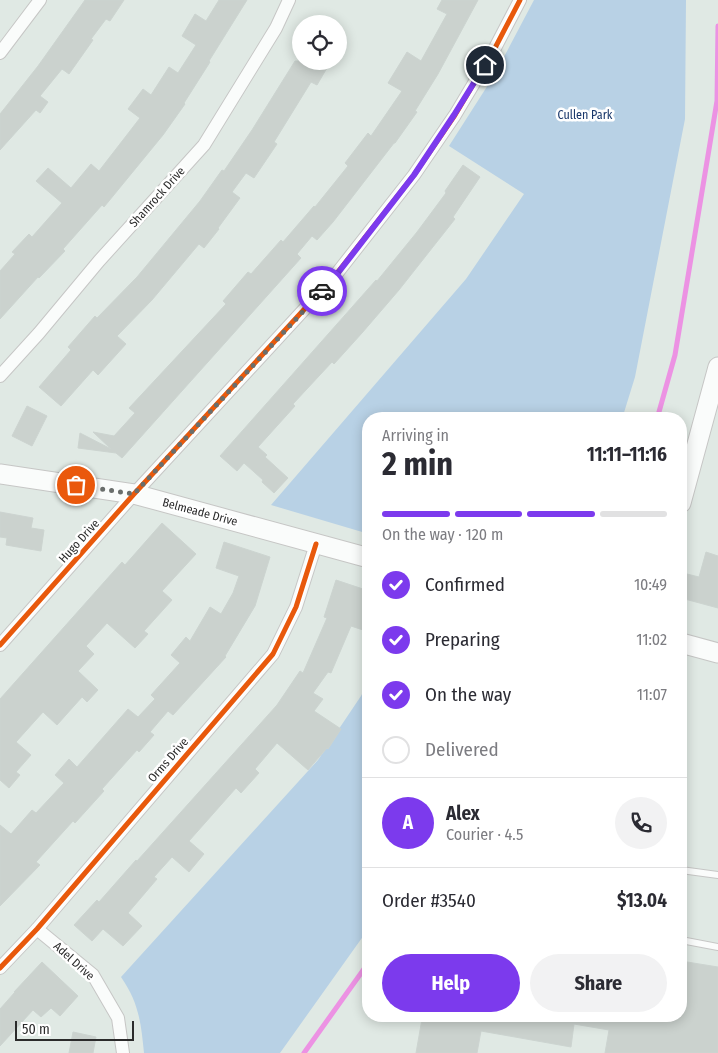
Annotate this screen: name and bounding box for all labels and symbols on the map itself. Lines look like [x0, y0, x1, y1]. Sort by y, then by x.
pin [464, 44, 506, 86]
park label: Cullen Park [558, 108, 613, 122]
street label: Shamrock Drive [126, 164, 188, 230]
courier [297, 266, 347, 316]
pin [55, 464, 97, 506]
street label: Belmeade Drive [161, 495, 239, 529]
street label: Hugo Drive [56, 516, 102, 566]
street label: Orms Drive [145, 735, 191, 785]
street label: Adel Drive [51, 939, 97, 983]
scale bar [15, 1018, 134, 1041]

